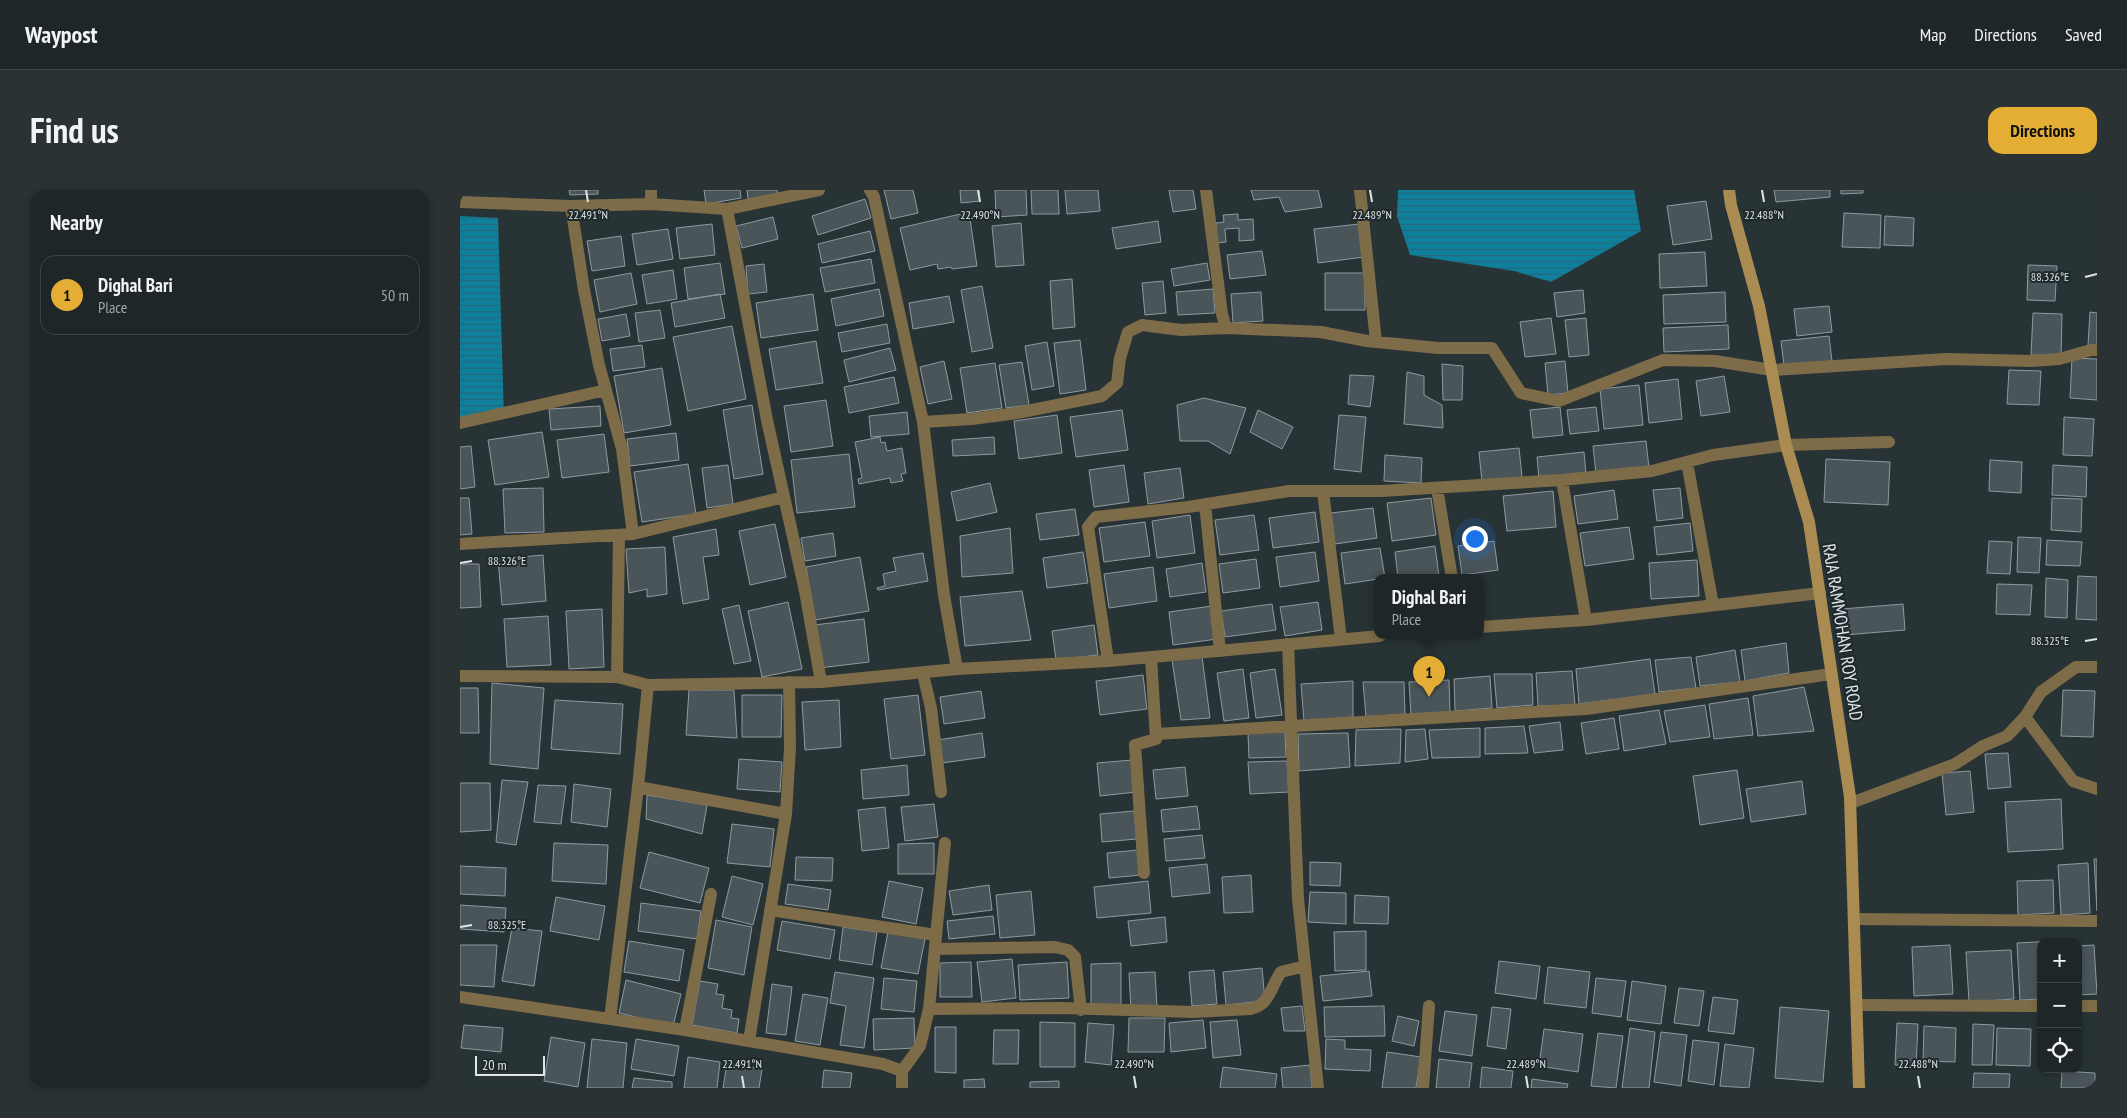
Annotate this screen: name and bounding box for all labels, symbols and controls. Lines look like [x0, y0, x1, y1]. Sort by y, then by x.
text: Waypost [25, 19, 98, 50]
text: Map [1920, 23, 1946, 46]
text: Directions [1974, 23, 2037, 46]
text: Saved [2065, 23, 2102, 46]
text: Find us [30, 107, 119, 153]
button: Directions [1988, 107, 2097, 154]
text: 22.491°N [568, 207, 608, 222]
text: 22.490°N [960, 207, 1000, 222]
text: 22.489°N [1352, 207, 1392, 222]
text: 22.488°N [1744, 207, 1784, 222]
text: Nearby [50, 209, 103, 236]
text: 88.326°E [2031, 269, 2069, 284]
text: Dighal Bari [98, 273, 173, 297]
text: 1 [63, 285, 71, 305]
text: 50 m [381, 285, 409, 305]
text: Place [98, 297, 127, 317]
your location [1462, 526, 1488, 552]
street label: RAJA RAMMOHAN ROY ROAD [1818, 542, 1868, 722]
text: 88.326°E [488, 553, 526, 568]
popup [1374, 574, 1484, 639]
text: Dighal Bari [1392, 585, 1466, 609]
text: Place [1392, 609, 1421, 629]
text: 88.325°E [2031, 633, 2069, 648]
pin: 1 [1413, 656, 1445, 697]
text: 88.325°E [488, 917, 526, 932]
map controls [2037, 938, 2082, 1073]
button: + [2037, 938, 2082, 983]
button: − [2037, 983, 2082, 1028]
button: locate [2037, 1028, 2082, 1073]
scale bar [475, 1053, 545, 1076]
text: 20 m [482, 1056, 507, 1074]
text: 22.491°N [722, 1056, 762, 1071]
text: 22.490°N [1114, 1056, 1154, 1071]
text: 22.489°N [1506, 1056, 1546, 1071]
text: 22.488°N [1898, 1056, 1938, 1071]

